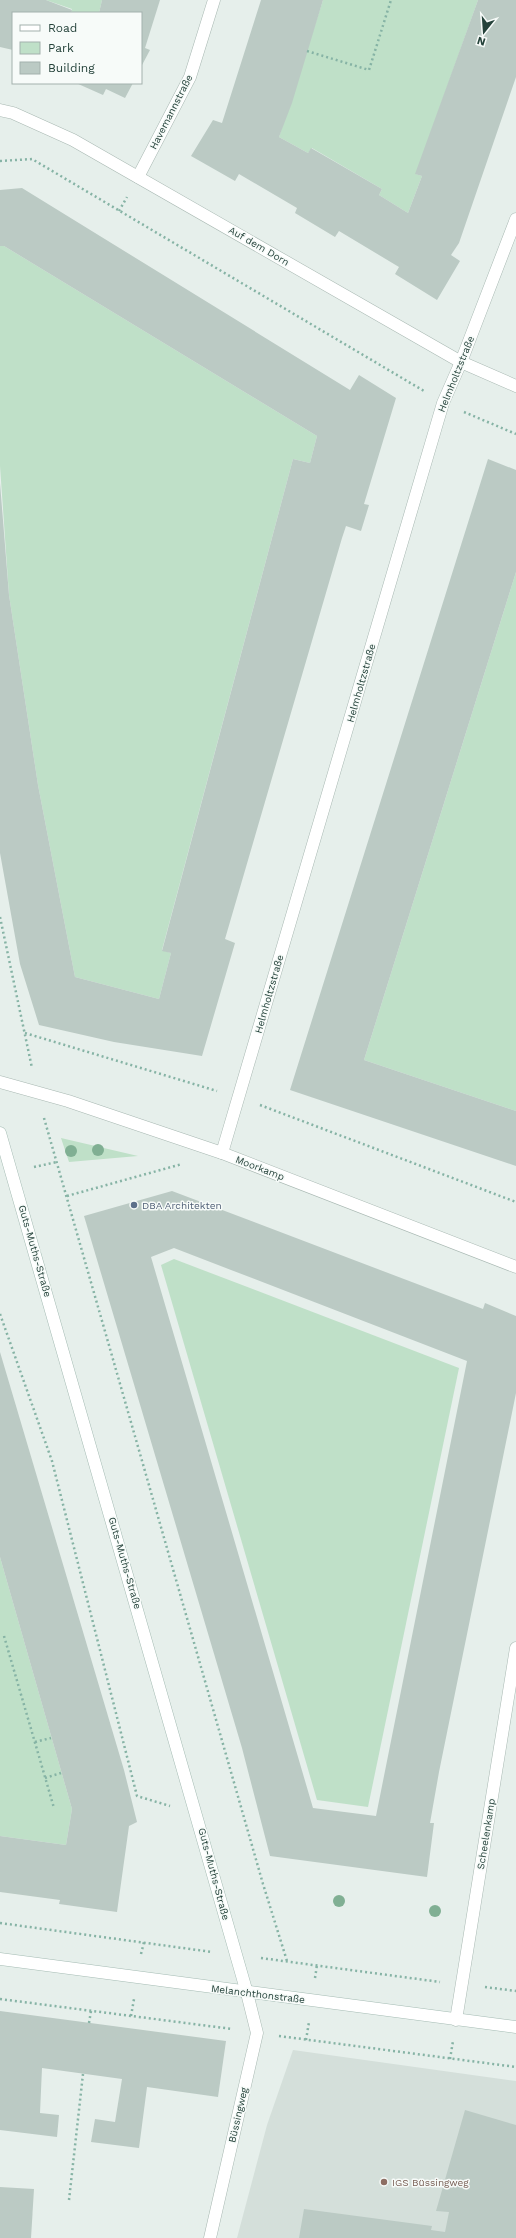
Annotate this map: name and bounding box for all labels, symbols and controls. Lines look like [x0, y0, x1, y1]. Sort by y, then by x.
legend [12, 12, 142, 84]
north arrow [464, 12, 504, 52]
text: Road [48, 21, 77, 35]
text: N [475, 34, 487, 48]
text: Park [48, 41, 74, 55]
text: Building [48, 61, 95, 75]
street label: Havemannstraße [147, 73, 195, 151]
street label: Auf dem Dorn [227, 224, 291, 268]
street label: Helmholtzstraße [436, 334, 476, 414]
street label: Helmholtzstraße [345, 642, 378, 724]
street label: Helmholtzstraße [253, 953, 286, 1035]
street label: Moorkamp [234, 1154, 286, 1182]
marker: DBA Architekten [129, 1200, 139, 1210]
place label: DBA Architekten [142, 1200, 222, 1211]
street label: Guts-Muths-Straße [17, 1204, 53, 1299]
street label: Guts-Muths-Straße [107, 1516, 143, 1611]
street label: Scheelenkamp [475, 1798, 497, 1870]
street label: Guts-Muths-Straße [196, 1827, 232, 1922]
street label: Melanchthonstraße [210, 1983, 306, 2005]
street label: Büssingweg [226, 2086, 250, 2144]
marker: IGS Büssingweg [379, 2177, 389, 2187]
place label: IGS Büssingweg [392, 2177, 469, 2188]

